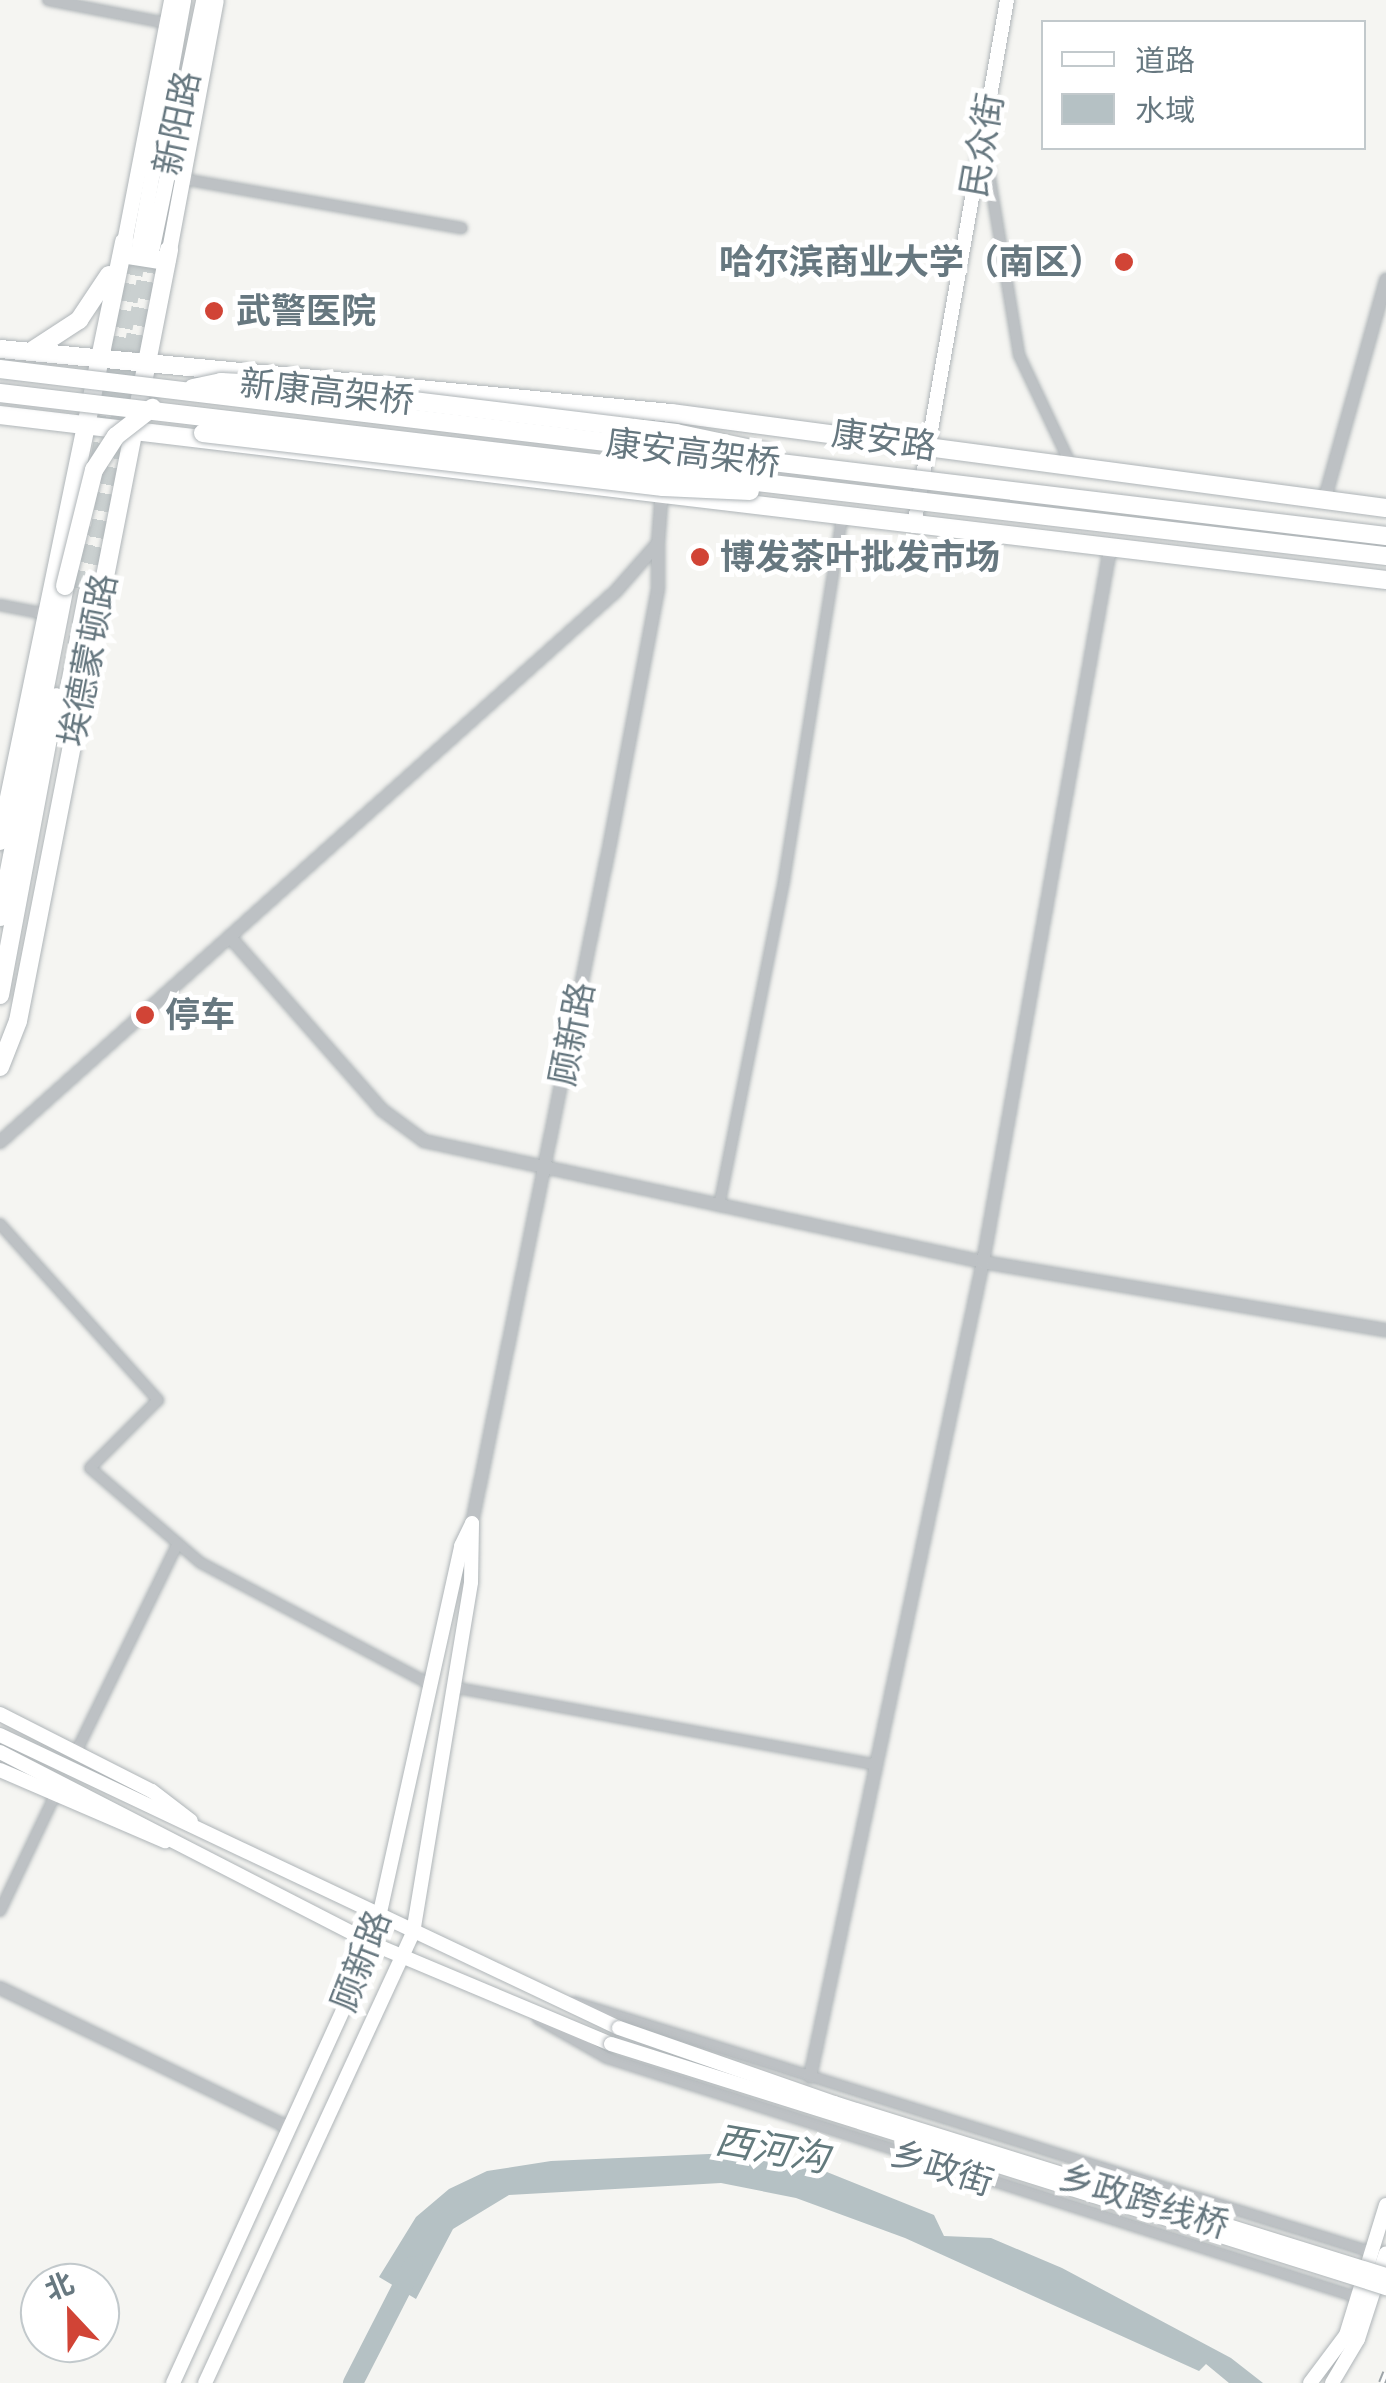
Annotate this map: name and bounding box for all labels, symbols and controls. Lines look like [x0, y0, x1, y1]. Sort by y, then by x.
legend [1041, 20, 1366, 150]
text: 道路 [1135, 39, 1195, 82]
street label: 新阳路 [146, 67, 208, 179]
text: 水域 [1135, 89, 1195, 132]
street label: 民众街 [952, 90, 1012, 200]
place label: 哈尔滨商业大学（南区） [719, 241, 1104, 283]
marker: 哈尔滨商业大学（南区） [1113, 251, 1135, 273]
place label: 武警医院 [236, 290, 376, 332]
marker: 武警医院 [201, 298, 227, 324]
street label: 新康高架桥 [238, 362, 416, 422]
street label: 康安路 [829, 412, 939, 468]
street label: 康安高架桥 [604, 421, 782, 485]
place label: 博发茶叶批发市场 [720, 536, 1000, 578]
marker: 博发茶叶批发市场 [689, 546, 711, 568]
street label: 埃德蒙顿路 [51, 570, 125, 750]
street label: 顾新路 [541, 978, 603, 1090]
place label: 停车 [165, 994, 235, 1036]
marker: 停车 [134, 1004, 156, 1026]
street label: 顾新路 [323, 1904, 399, 2018]
water label: 西河沟 [712, 2117, 832, 2181]
street label: 乡政街 [886, 2132, 998, 2204]
street label: 乡政跨线桥 [1054, 2155, 1234, 2247]
text: 北 [39, 2262, 80, 2311]
north arrow [20, 2263, 120, 2363]

